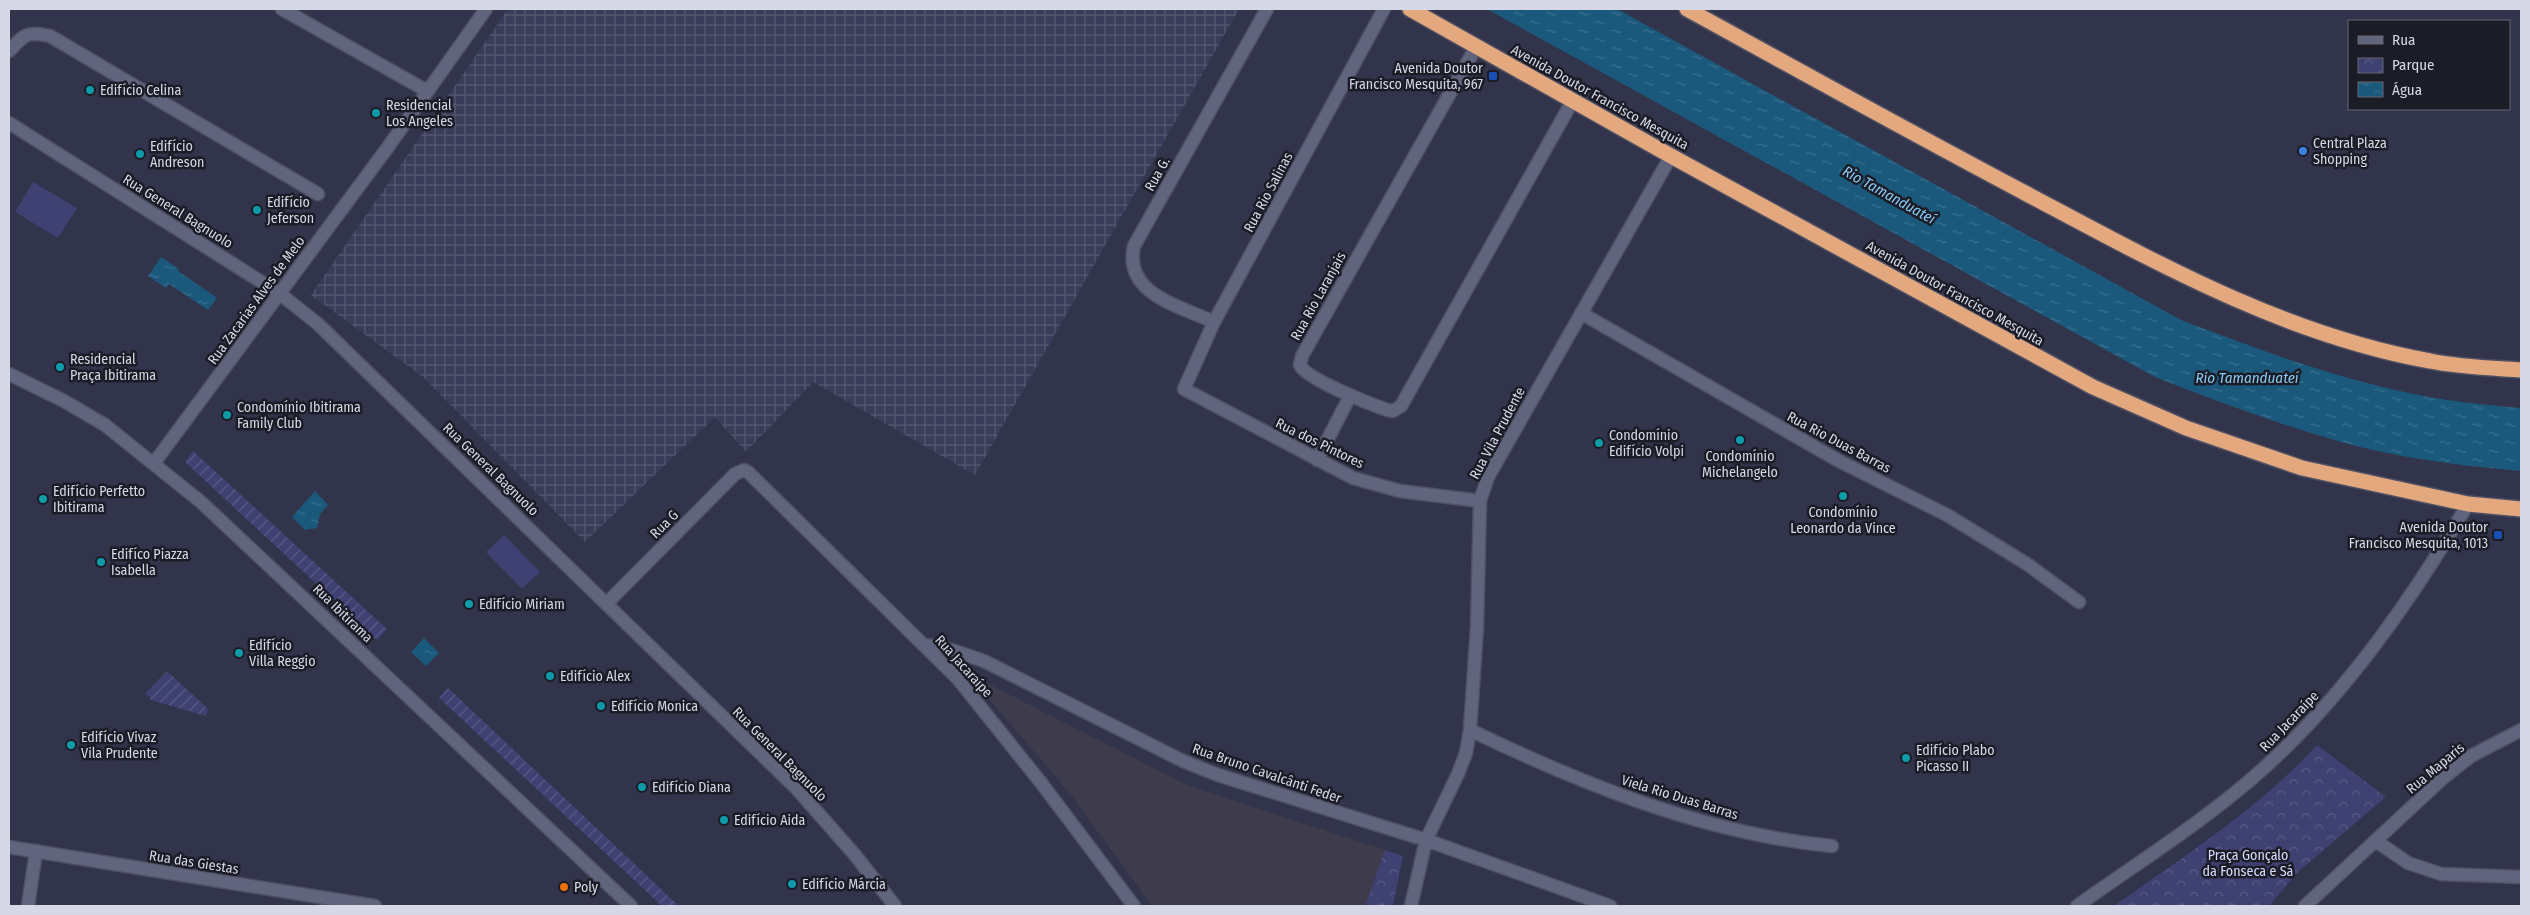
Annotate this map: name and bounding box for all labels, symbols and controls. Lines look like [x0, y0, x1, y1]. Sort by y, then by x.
legend [2348, 20, 2510, 110]
text: Rua [2392, 31, 2415, 49]
street label: Avenida Doutor Francisco Mesquita [1508, 41, 1692, 154]
text: Parque [2392, 56, 2435, 74]
place label: Avenida Doutor Francisco Mesquita, 967 [1349, 60, 1483, 93]
marker: Avenida Doutor Francisco Mesquita, 967 [1487, 70, 1499, 82]
text: Água [2392, 81, 2422, 99]
place label: Edifício Celina [100, 82, 181, 99]
marker: Edifício Celina [84, 84, 96, 96]
place label: Residencial Los Angeles [386, 97, 453, 130]
marker: Residencial Los Angeles [370, 107, 382, 119]
place label: Central Plaza Shopping [2313, 135, 2387, 168]
place label: Edifício Andreson [150, 138, 204, 171]
marker: Central Plaza Shopping [2297, 145, 2309, 157]
marker: Edifício Andreson [134, 148, 146, 160]
street label: Rua Rio Salinas [1240, 149, 1297, 235]
street label: Rua G. [1141, 154, 1174, 194]
water label: Rio Tamanduateí [1839, 162, 1940, 228]
street label: Rua General Bagnuolo [120, 171, 236, 252]
place label: Edifício Jeferson [267, 194, 314, 227]
marker: Edifício Jeferson [251, 204, 263, 216]
street label: Rua Zacarias Alves de Melo [204, 233, 309, 368]
street label: Avenida Doutor Francisco Mesquita [1863, 237, 2047, 350]
street label: Rua Rio Laranjais [1287, 249, 1350, 343]
place label: Residencial Praça Ibitirama [70, 351, 156, 384]
marker: Residencial Praça Ibitirama [54, 361, 66, 373]
water label: Rio Tamanduateí [2195, 369, 2300, 387]
street label: Rua Vila Prudente [1466, 384, 1529, 482]
place label: Condomínio Ibitirama Family Club [237, 399, 361, 432]
street label: Rua Rio Duas Barras [1784, 408, 1894, 477]
marker: Condomínio Ibitirama Family Club [221, 409, 233, 421]
street label: Rua dos Pintores [1273, 415, 1367, 472]
street label: Rua General Bagnuolo [439, 419, 542, 519]
place label: Condomínio Edifício Volpi [1609, 427, 1684, 460]
marker: Condomínio Michelangelo [1734, 434, 1746, 446]
marker: Condomínio Edifício Volpi [1593, 437, 1605, 449]
place label: Condomínio Michelangelo [1702, 448, 1778, 481]
place label: Edifício Perfetto Ibitirama [53, 483, 145, 516]
marker: Condomínio Leonardo da Vince [1837, 490, 1849, 502]
marker: Edifício Perfetto Ibitirama [37, 493, 49, 505]
place label: Condomínio Leonardo da Vince [1790, 504, 1896, 537]
street label: Rua G [647, 507, 682, 542]
place label: Avenida Doutor Francisco Mesquita, 1013 [2349, 519, 2488, 552]
marker: Avenida Doutor Francisco Mesquita, 1013 [2492, 529, 2504, 541]
place label: Edifíco Piazza Isabella [111, 546, 189, 579]
marker: Edifíco Piazza Isabella [95, 556, 107, 568]
street label: Rua Ibitirama [309, 581, 376, 646]
place label: Edifício Miriam [479, 596, 565, 613]
marker: Edifício Miriam [463, 598, 475, 610]
street label: Rua Jacaraípe [931, 632, 996, 701]
place label: Edifício Villa Reggio [249, 637, 316, 670]
marker: Edifício Villa Reggio [233, 647, 245, 659]
place label: Edifício Alex [560, 668, 631, 685]
marker: Edifício Alex [544, 670, 556, 682]
street label: Rua Jacaraípe [2256, 687, 2323, 755]
place label: Edifício Monica [611, 698, 698, 715]
marker: Edifício Monica [595, 700, 607, 712]
street label: Rua General Bagnuolo [729, 704, 830, 805]
place label: Edifício Vivaz Vila Prudente [81, 729, 158, 762]
marker: Edifício Vivaz Vila Prudente [65, 739, 77, 751]
street label: Rua Maparis [2403, 739, 2468, 798]
street label: Rua Bruno Cavalcânti Feder [1190, 740, 1344, 807]
place label: Edifício Plabo Picasso II [1916, 742, 1995, 775]
marker: Edifício Plabo Picasso II [1900, 752, 1912, 764]
street label: Viela Rio Duas Barras [1619, 772, 1740, 823]
place label: Edifício Diana [652, 779, 731, 796]
marker: Edifício Diana [636, 781, 648, 793]
place label: Edifício Aida [734, 812, 806, 829]
marker: Edifício Aida [718, 814, 730, 826]
street label: Rua das Giestas [148, 847, 240, 878]
park label: Praça Gonçalo da Fonseca e Sá [2203, 847, 2294, 880]
place label: Edifício Márcia [802, 876, 886, 893]
marker: Edifício Márcia [786, 878, 798, 890]
place label: Poly [574, 879, 599, 896]
marker: Poly [558, 881, 570, 893]

